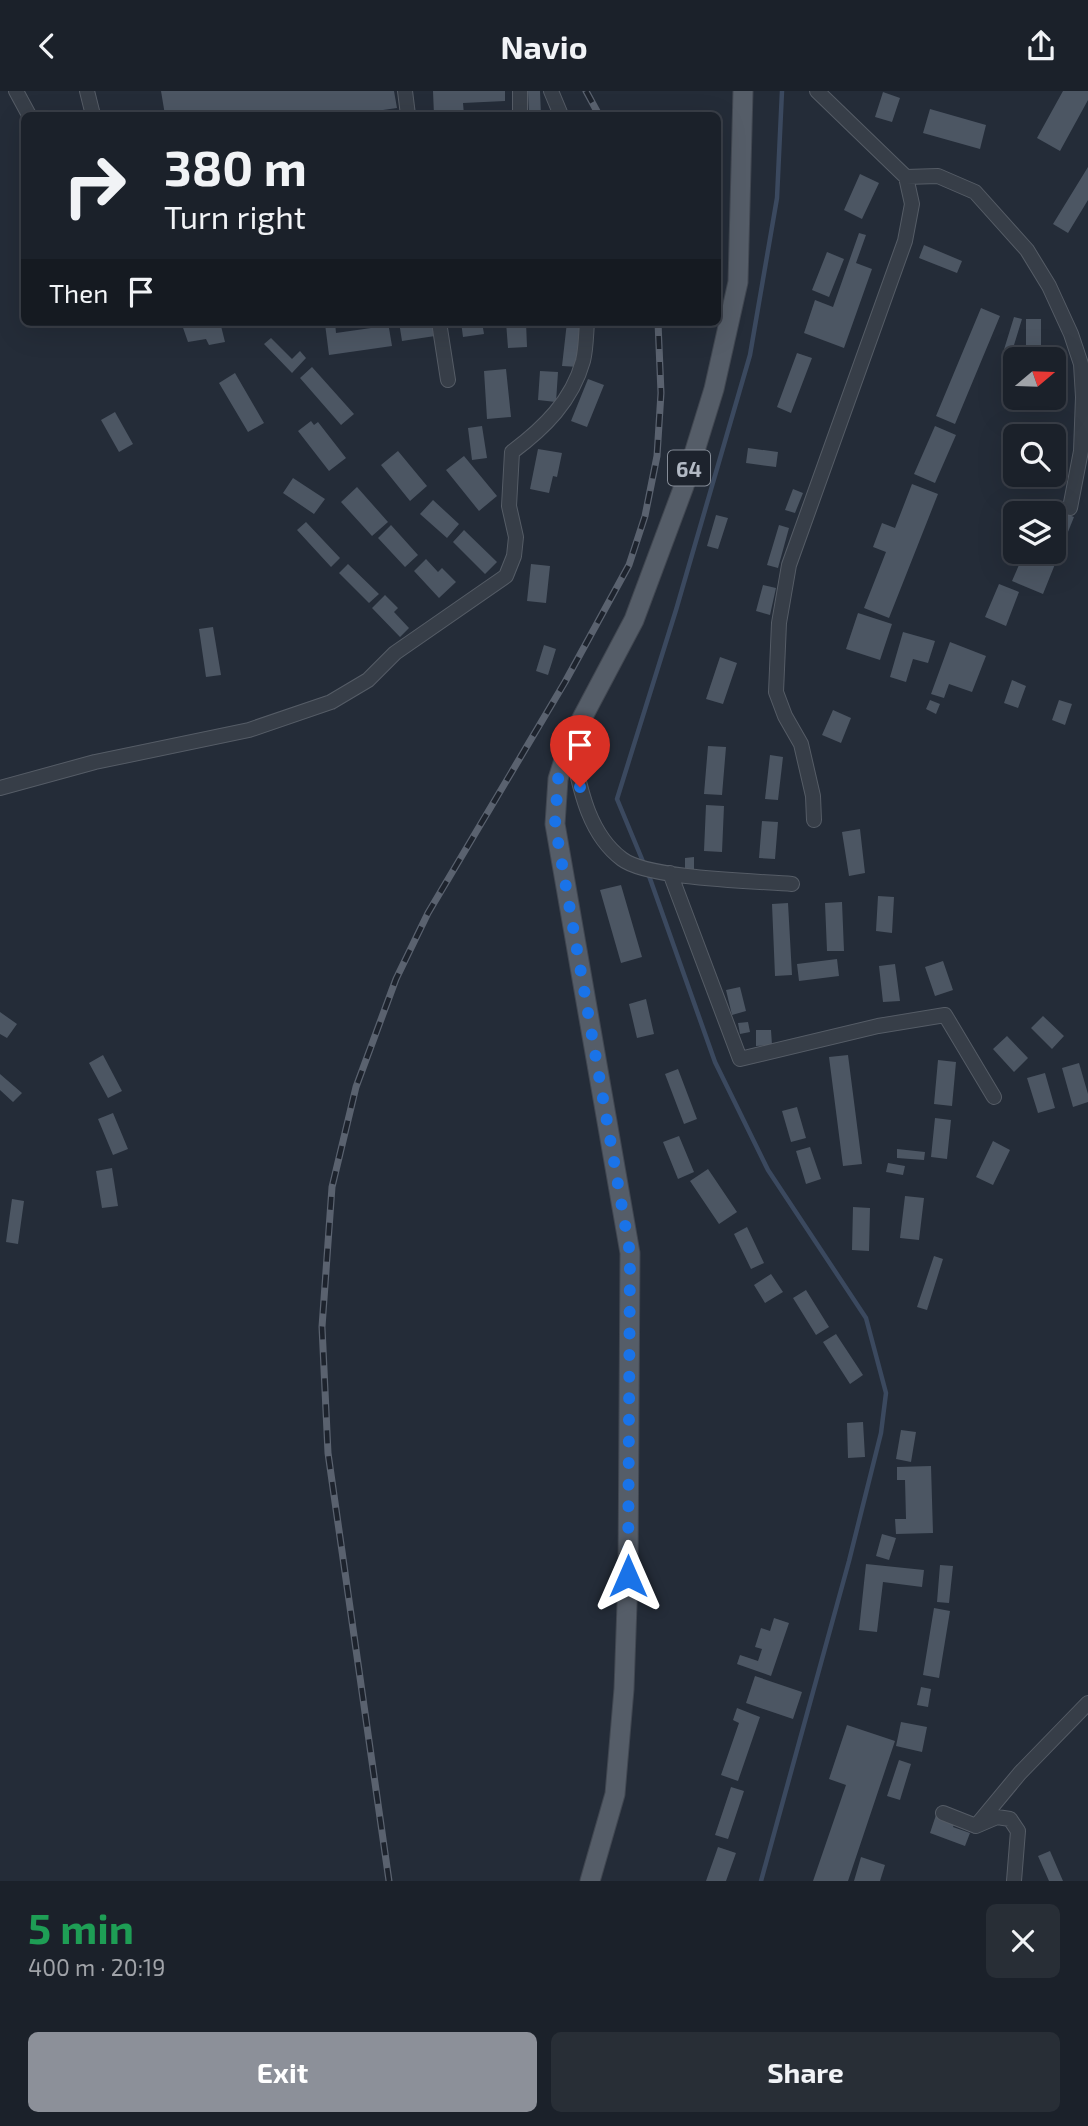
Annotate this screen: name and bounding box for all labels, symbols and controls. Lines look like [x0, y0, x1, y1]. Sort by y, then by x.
icon: back [28, 27, 66, 65]
text: Navio [500, 27, 588, 65]
icon: share [1022, 27, 1060, 65]
text: 380 m [164, 137, 307, 196]
icon: right [49, 140, 140, 231]
text: Turn right [164, 197, 306, 235]
icon: arrive [122, 273, 160, 311]
text: Then [49, 277, 108, 308]
north arrow [1003, 347, 1066, 409]
map controls [1003, 347, 1066, 564]
button: search [1003, 424, 1066, 487]
road number: 64 [668, 451, 710, 485]
button: layers [1003, 501, 1066, 564]
pin [550, 715, 610, 787]
icon: arrive [561, 726, 599, 764]
position arrow [591, 1539, 665, 1613]
text: 5 min [28, 1902, 134, 1952]
button: close [986, 1904, 1060, 1978]
text: 400 m · 20:19 [28, 1953, 165, 1981]
button: Exit [28, 2032, 537, 2112]
button: Share [551, 2032, 1060, 2112]

